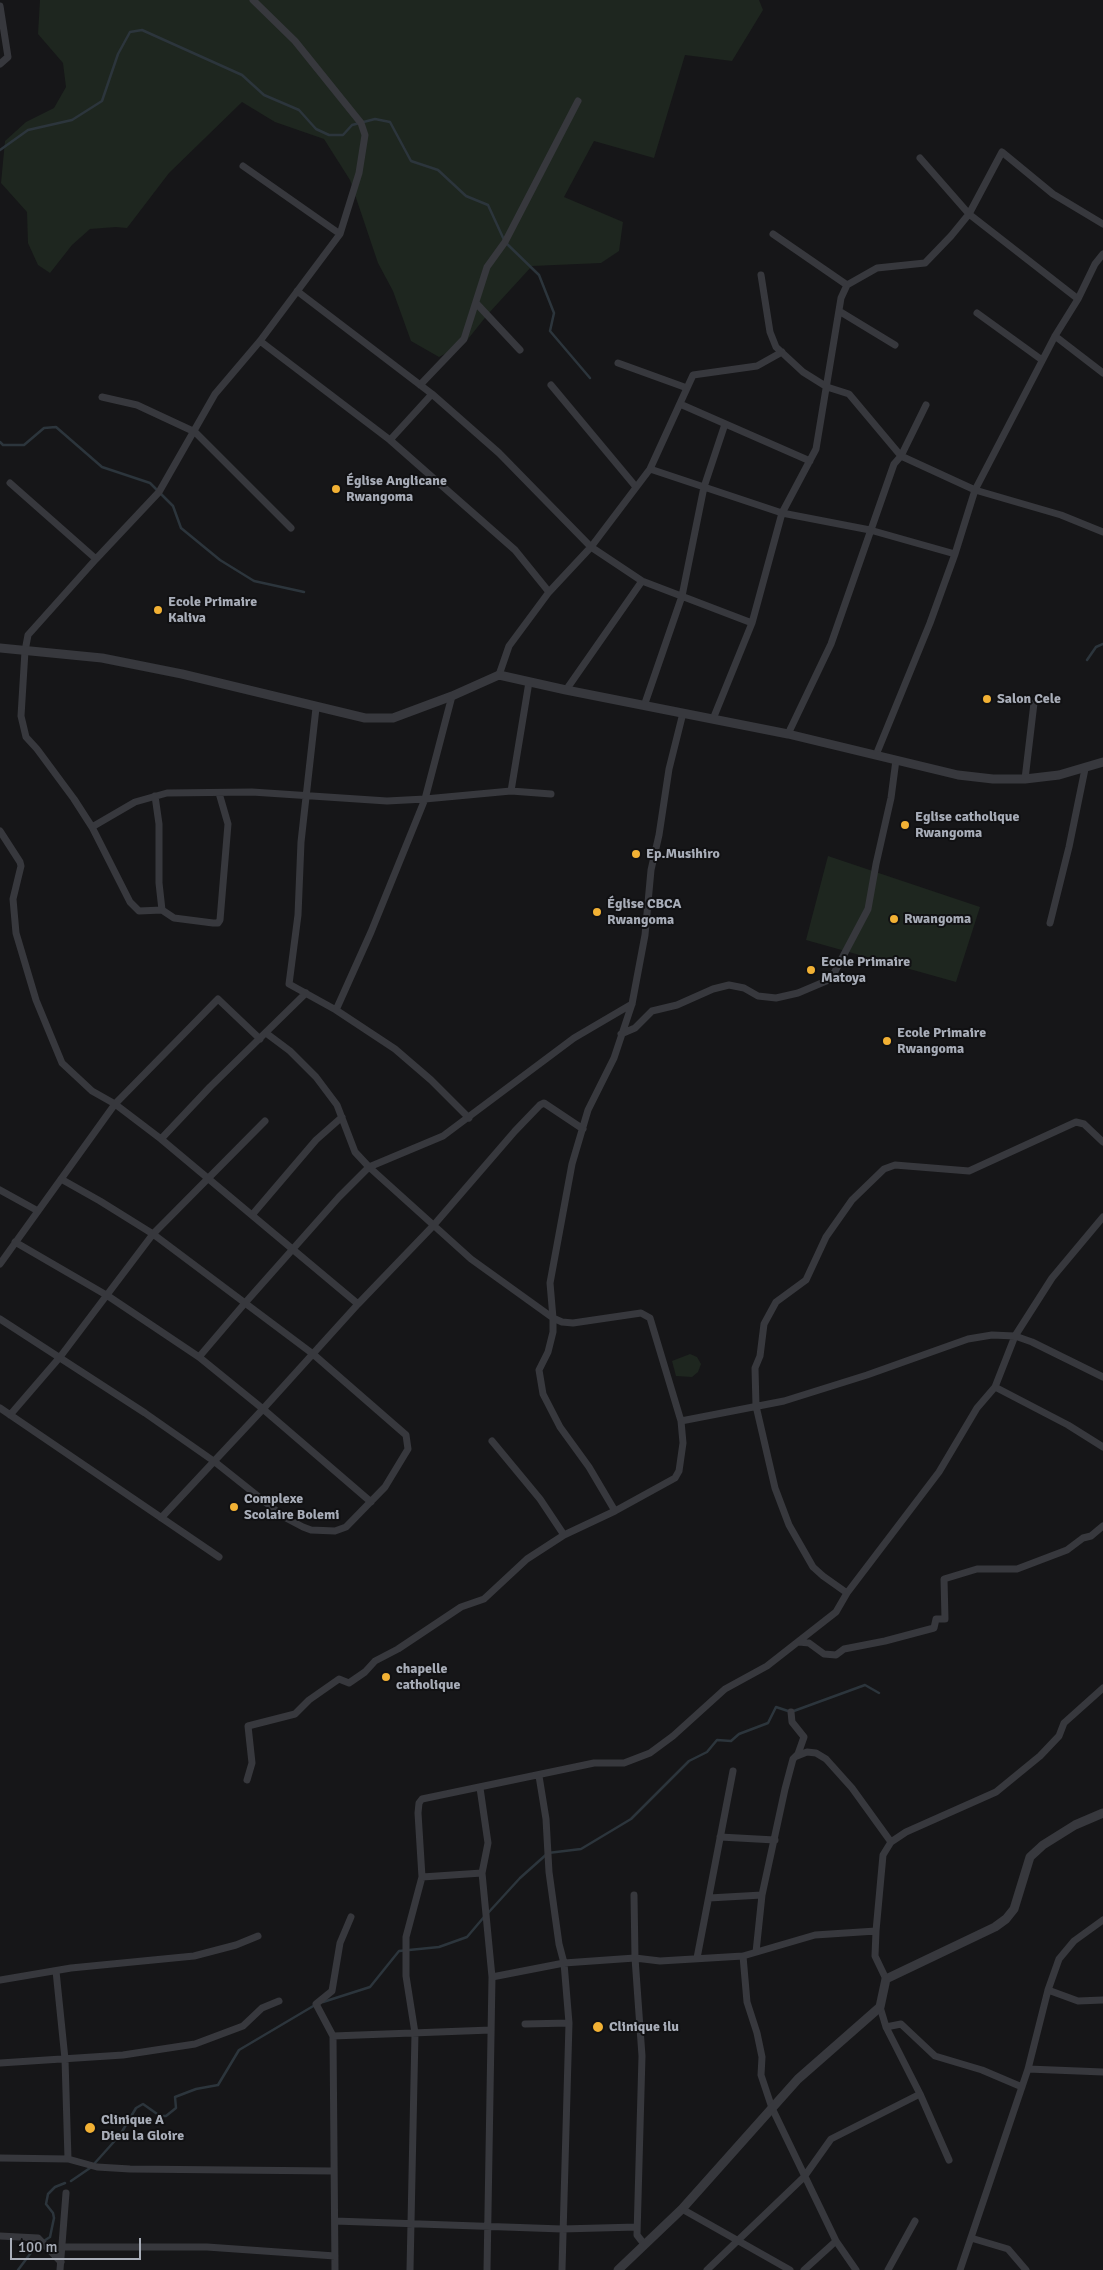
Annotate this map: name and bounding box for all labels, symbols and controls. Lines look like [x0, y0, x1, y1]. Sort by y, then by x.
place label: Église Anglicane Rwangoma [346, 473, 447, 506]
marker: Église Anglicane Rwangoma [330, 483, 342, 495]
place label: Ecole Primaire Kaliva [168, 594, 257, 626]
marker: Ecole Primaire Kaliva [152, 604, 164, 616]
place label: Salon Cele [997, 691, 1061, 707]
marker: Salon Cele [981, 693, 993, 705]
place label: Eglise catholique Rwangoma [915, 809, 1019, 842]
marker: Eglise catholique Rwangoma [899, 819, 911, 831]
place label: Ep.Musihiro [646, 846, 720, 862]
marker: Ep.Musihiro [630, 848, 642, 860]
place label: Église CBCA Rwangoma [607, 896, 681, 929]
marker: Église CBCA Rwangoma [591, 906, 603, 918]
place label: Rwangoma [904, 911, 971, 927]
marker: Rwangoma [888, 913, 900, 925]
place label: Ecole Primaire Matoya [821, 954, 910, 986]
marker: Ecole Primaire Matoya [805, 964, 817, 976]
place label: Ecole Primaire Rwangoma [897, 1025, 986, 1058]
marker: Ecole Primaire Rwangoma [881, 1035, 893, 1047]
place label: Complexe Scolaire Bolemi [244, 1491, 339, 1524]
marker: Complexe Scolaire Bolemi [228, 1501, 240, 1513]
place label: chapelle catholique [396, 1661, 460, 1694]
marker: chapelle catholique [380, 1671, 392, 1683]
place label: Clinique ilu [609, 2019, 679, 2035]
marker: Clinique ilu [591, 2020, 605, 2034]
place label: Clinique A Dieu la Gloire [101, 2112, 184, 2144]
marker: Clinique A Dieu la Gloire [83, 2121, 97, 2135]
scale bar [12, 2228, 144, 2260]
text: 100 m [18, 2238, 58, 2256]

